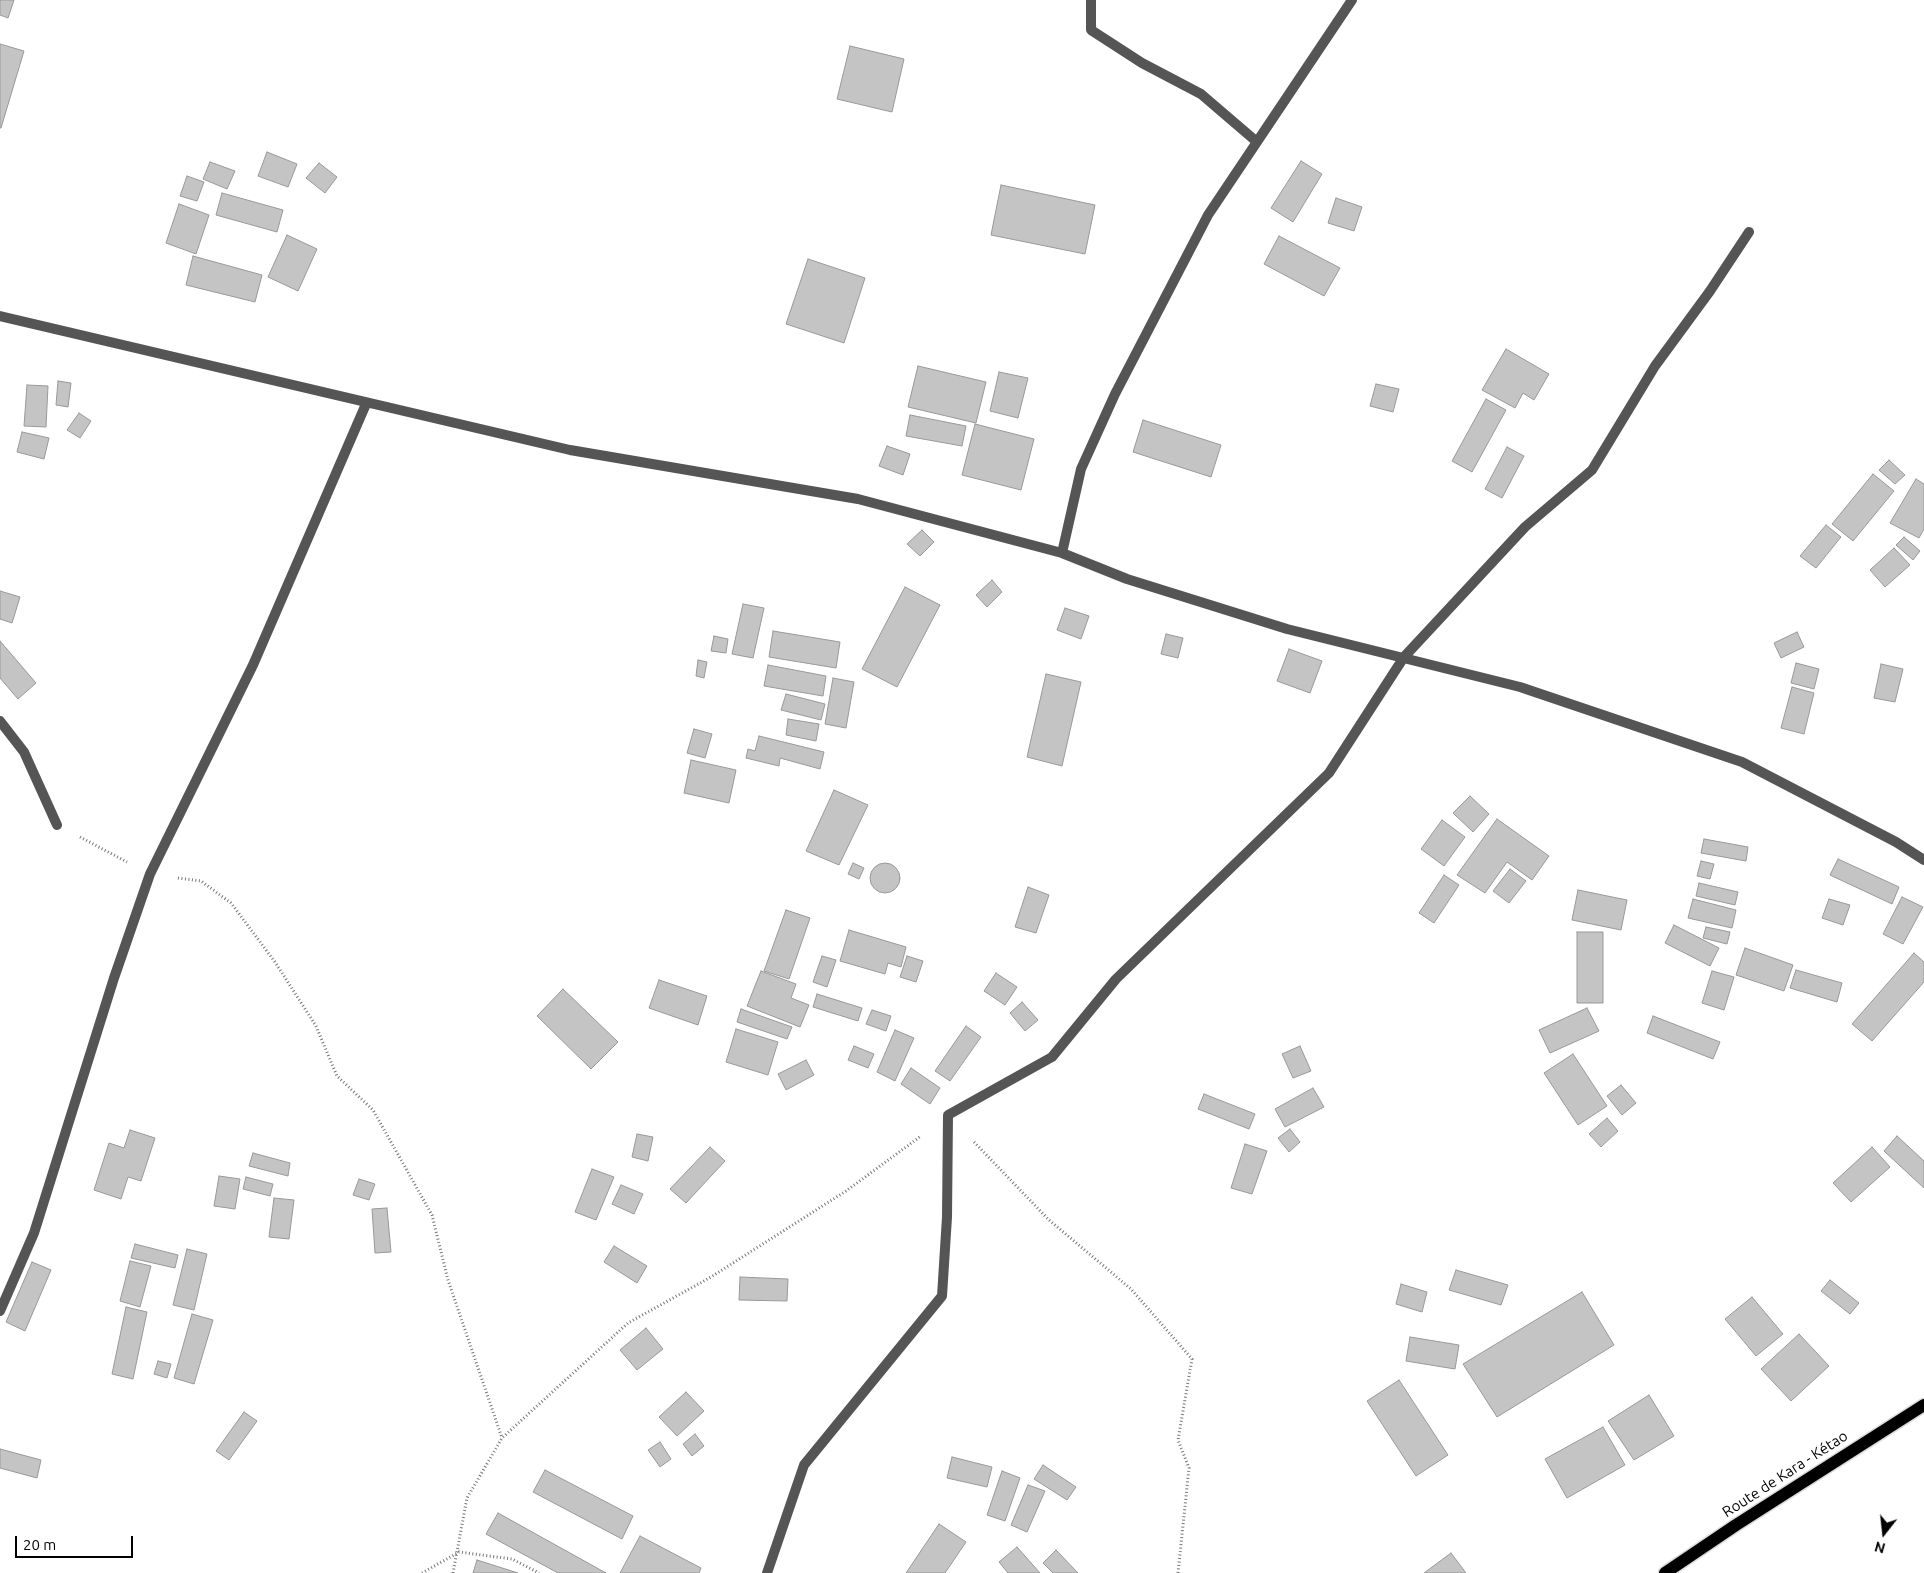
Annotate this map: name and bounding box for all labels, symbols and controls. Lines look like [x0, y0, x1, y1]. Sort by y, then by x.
street label: Route de Kara - Kétao [1719, 1427, 1851, 1521]
north arrow [1859, 1508, 1909, 1558]
scale bar [18, 1526, 135, 1558]
text: 20 m [23, 1536, 56, 1553]
text: N [1873, 1538, 1887, 1557]

